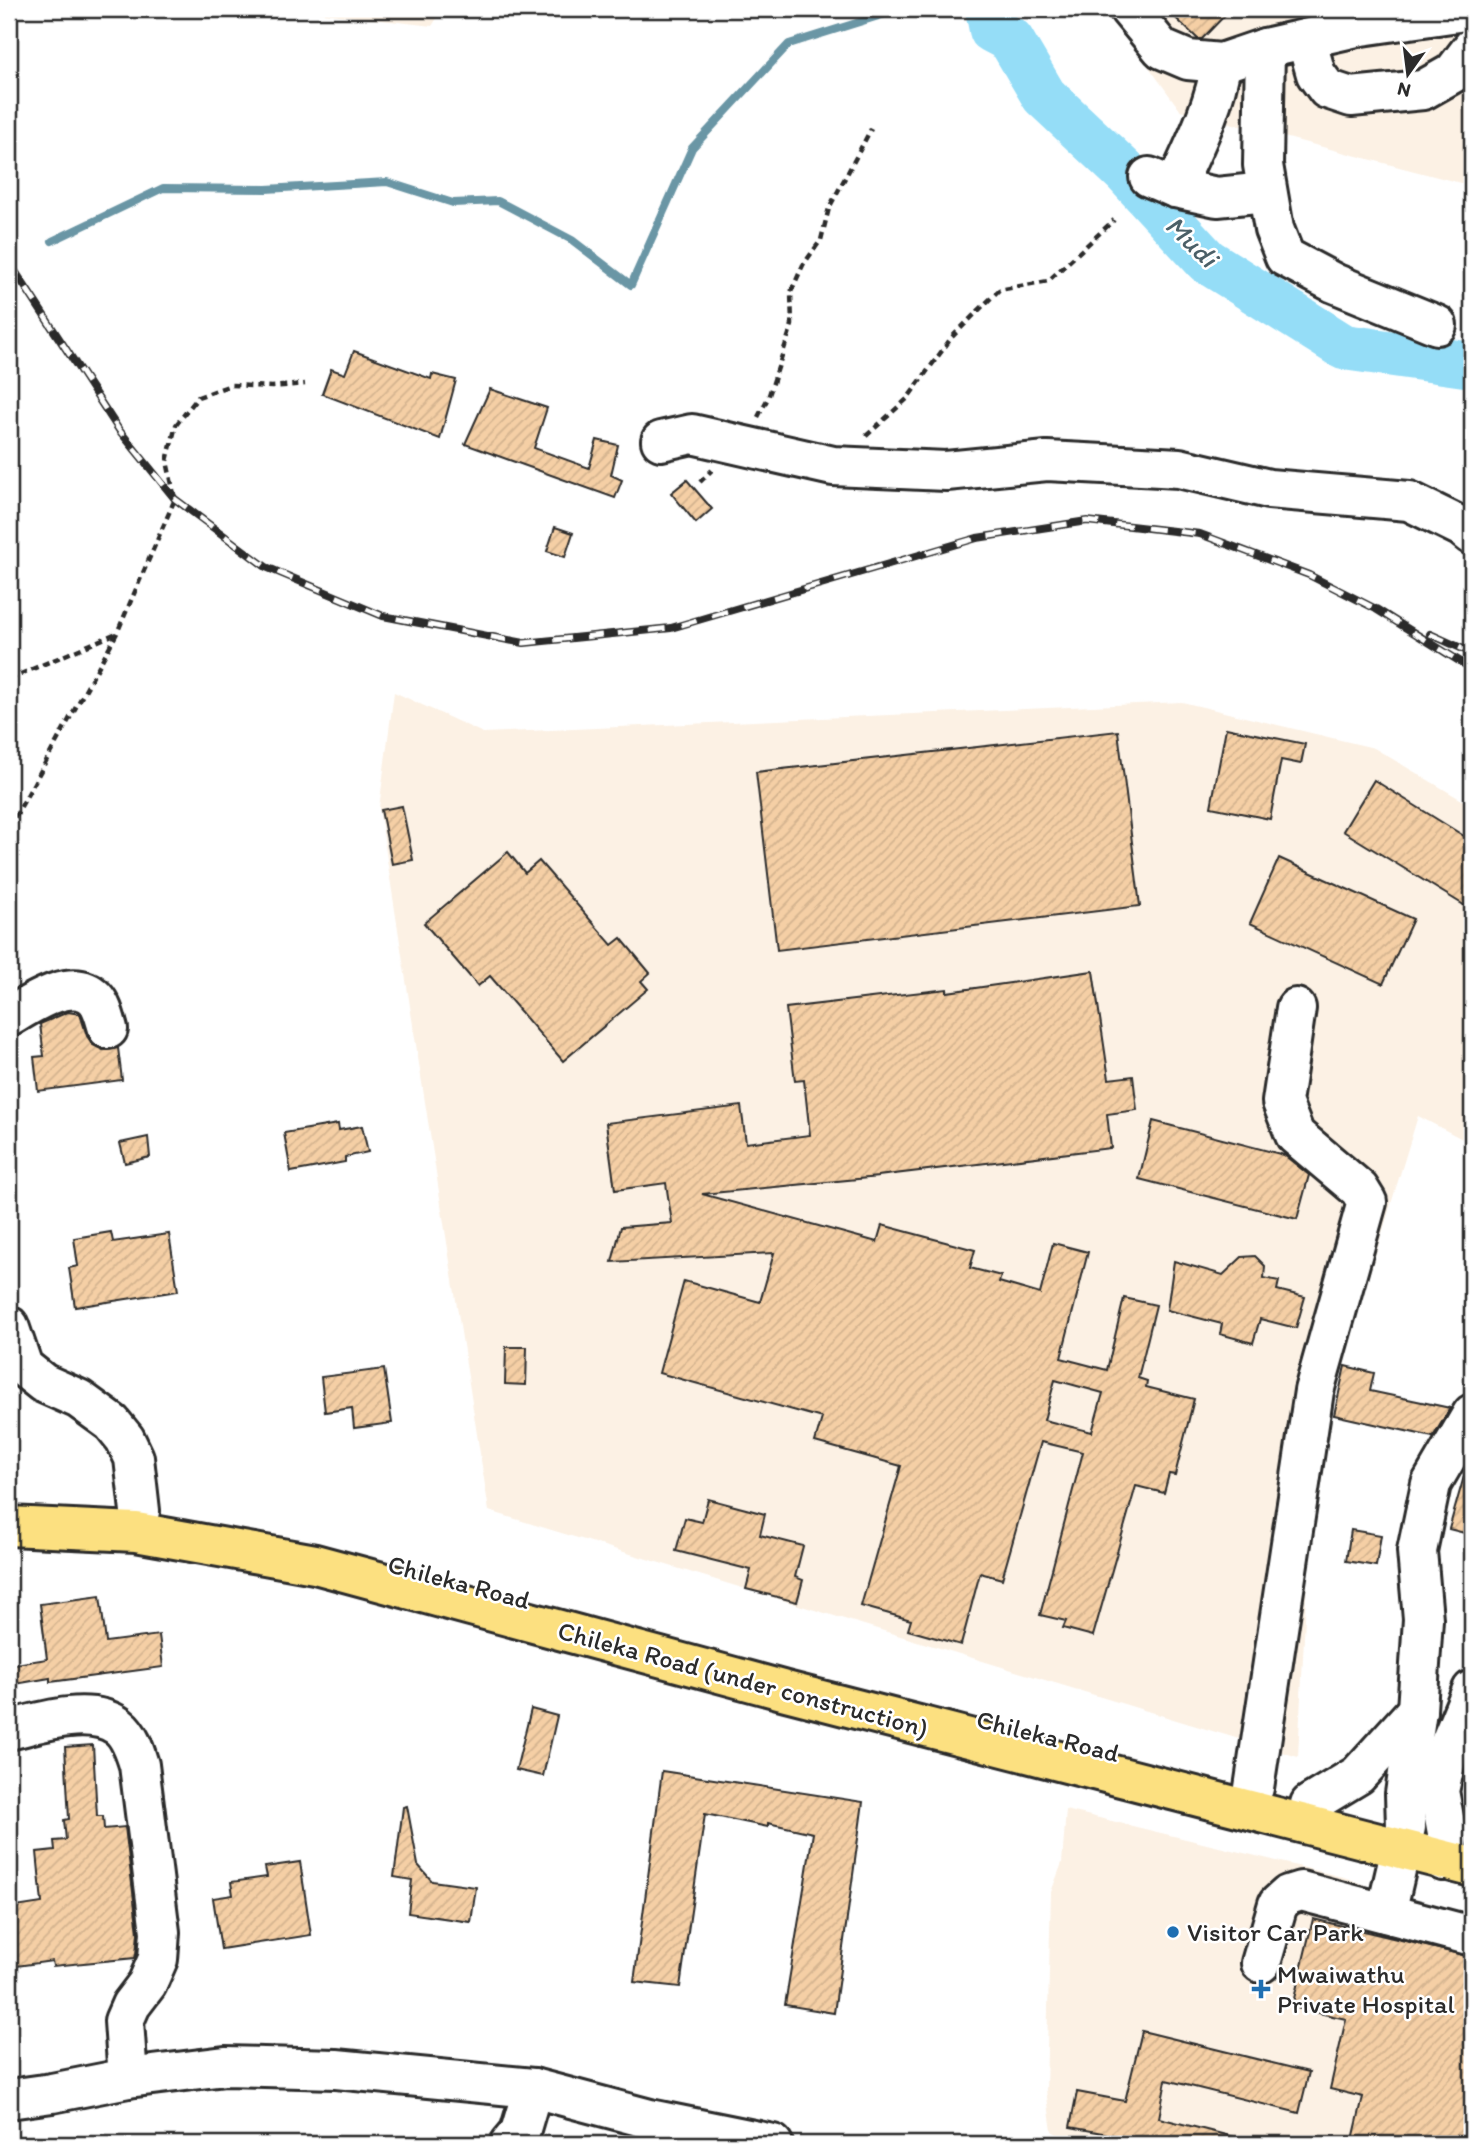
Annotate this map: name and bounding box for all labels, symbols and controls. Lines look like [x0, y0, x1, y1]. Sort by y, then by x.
north arrow [1372, 38, 1442, 108]
text: N [1395, 77, 1413, 103]
water label: Mudi [1159, 208, 1227, 276]
street label: Chileka Road [384, 1548, 534, 1616]
street label: Chileka Road (under construction) [554, 1614, 932, 1744]
street label: Chileka Road [973, 1703, 1123, 1769]
place label: Visitor Car Park [1187, 1916, 1364, 1948]
marker: Visitor Car Park [1165, 1924, 1181, 1940]
place label: Mwaiwathu Private Hospital [1277, 1958, 1455, 2020]
marker: Mwaiwathu Private Hospital [1251, 1979, 1271, 1999]

